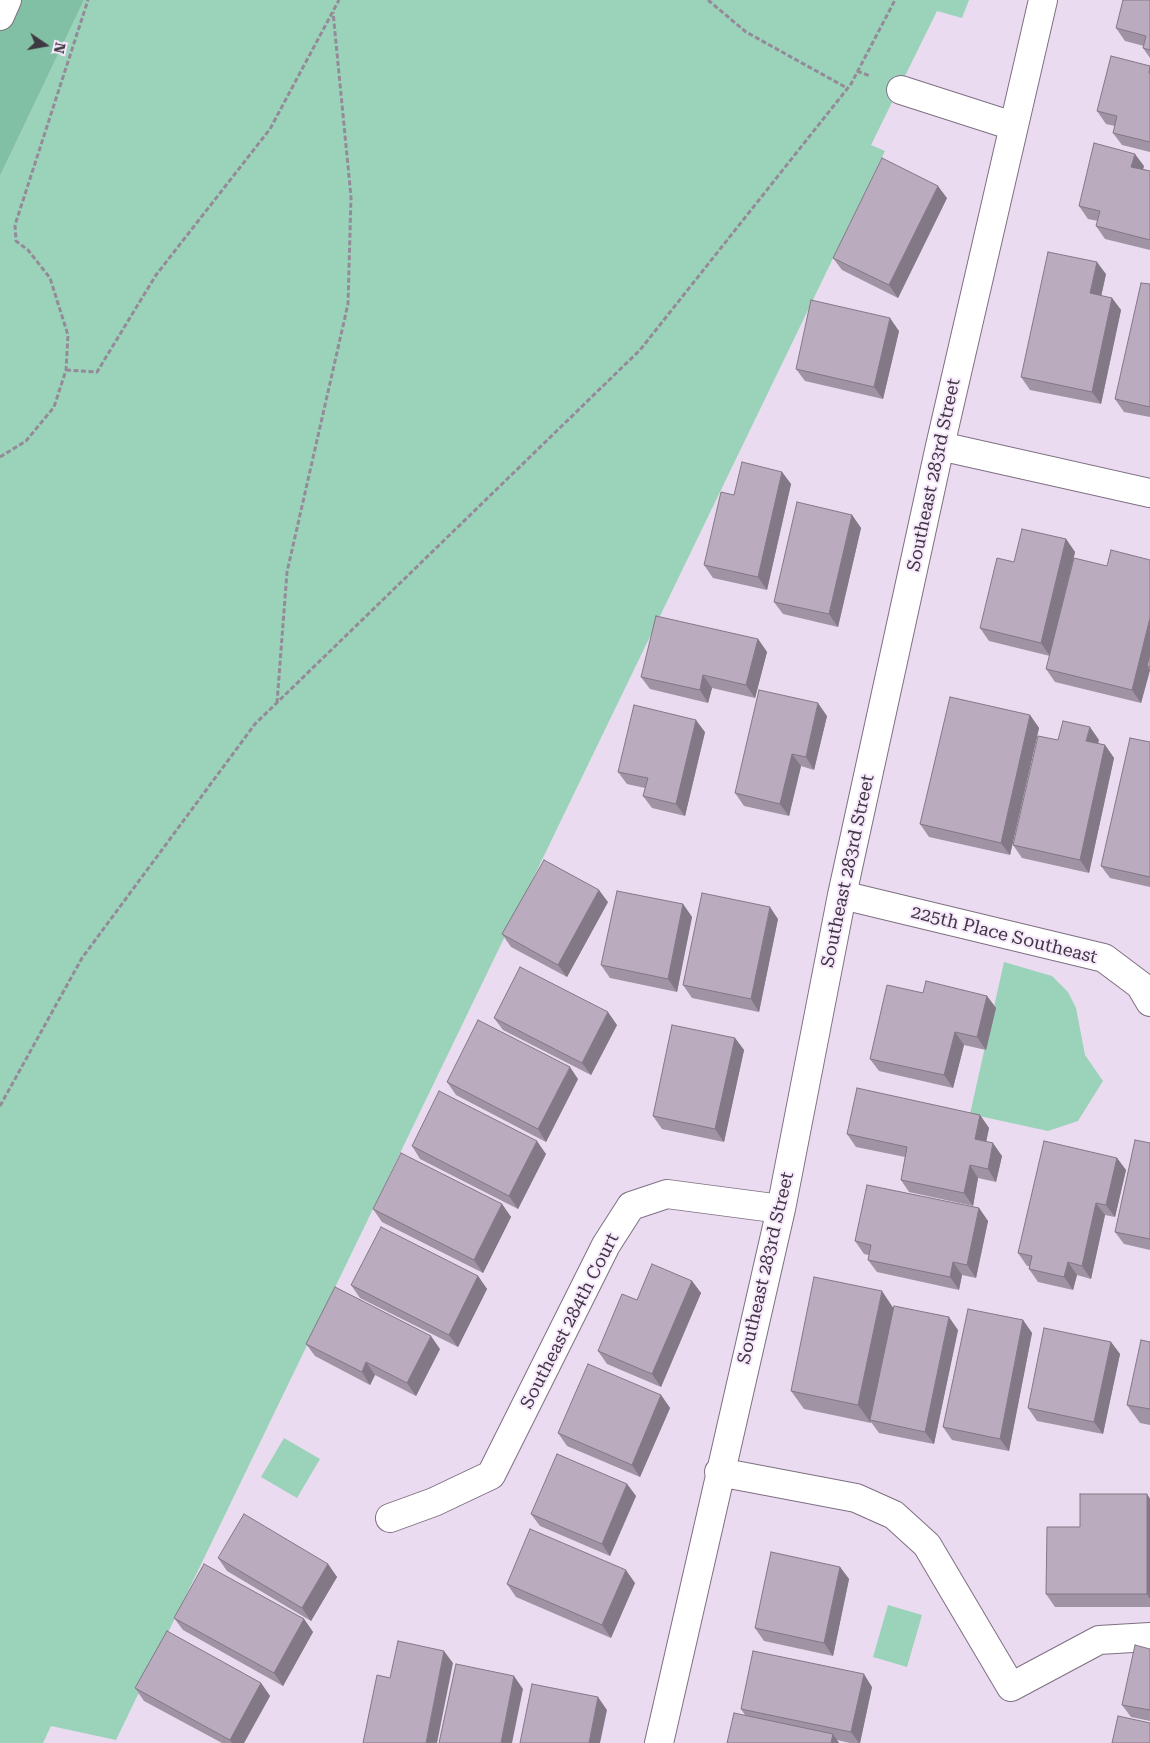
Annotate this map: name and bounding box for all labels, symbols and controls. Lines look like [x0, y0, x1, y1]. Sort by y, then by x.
north arrow [20, 20, 70, 70]
text: N [51, 41, 69, 55]
street label: Southeast 283rd Street [903, 377, 965, 573]
street label: Southeast 283rd Street [817, 773, 879, 969]
street label: 225th Place Southeast [909, 901, 1099, 969]
street label: Southeast 283rd Street [733, 1170, 799, 1366]
street label: Southeast 284th Court [516, 1230, 624, 1412]

